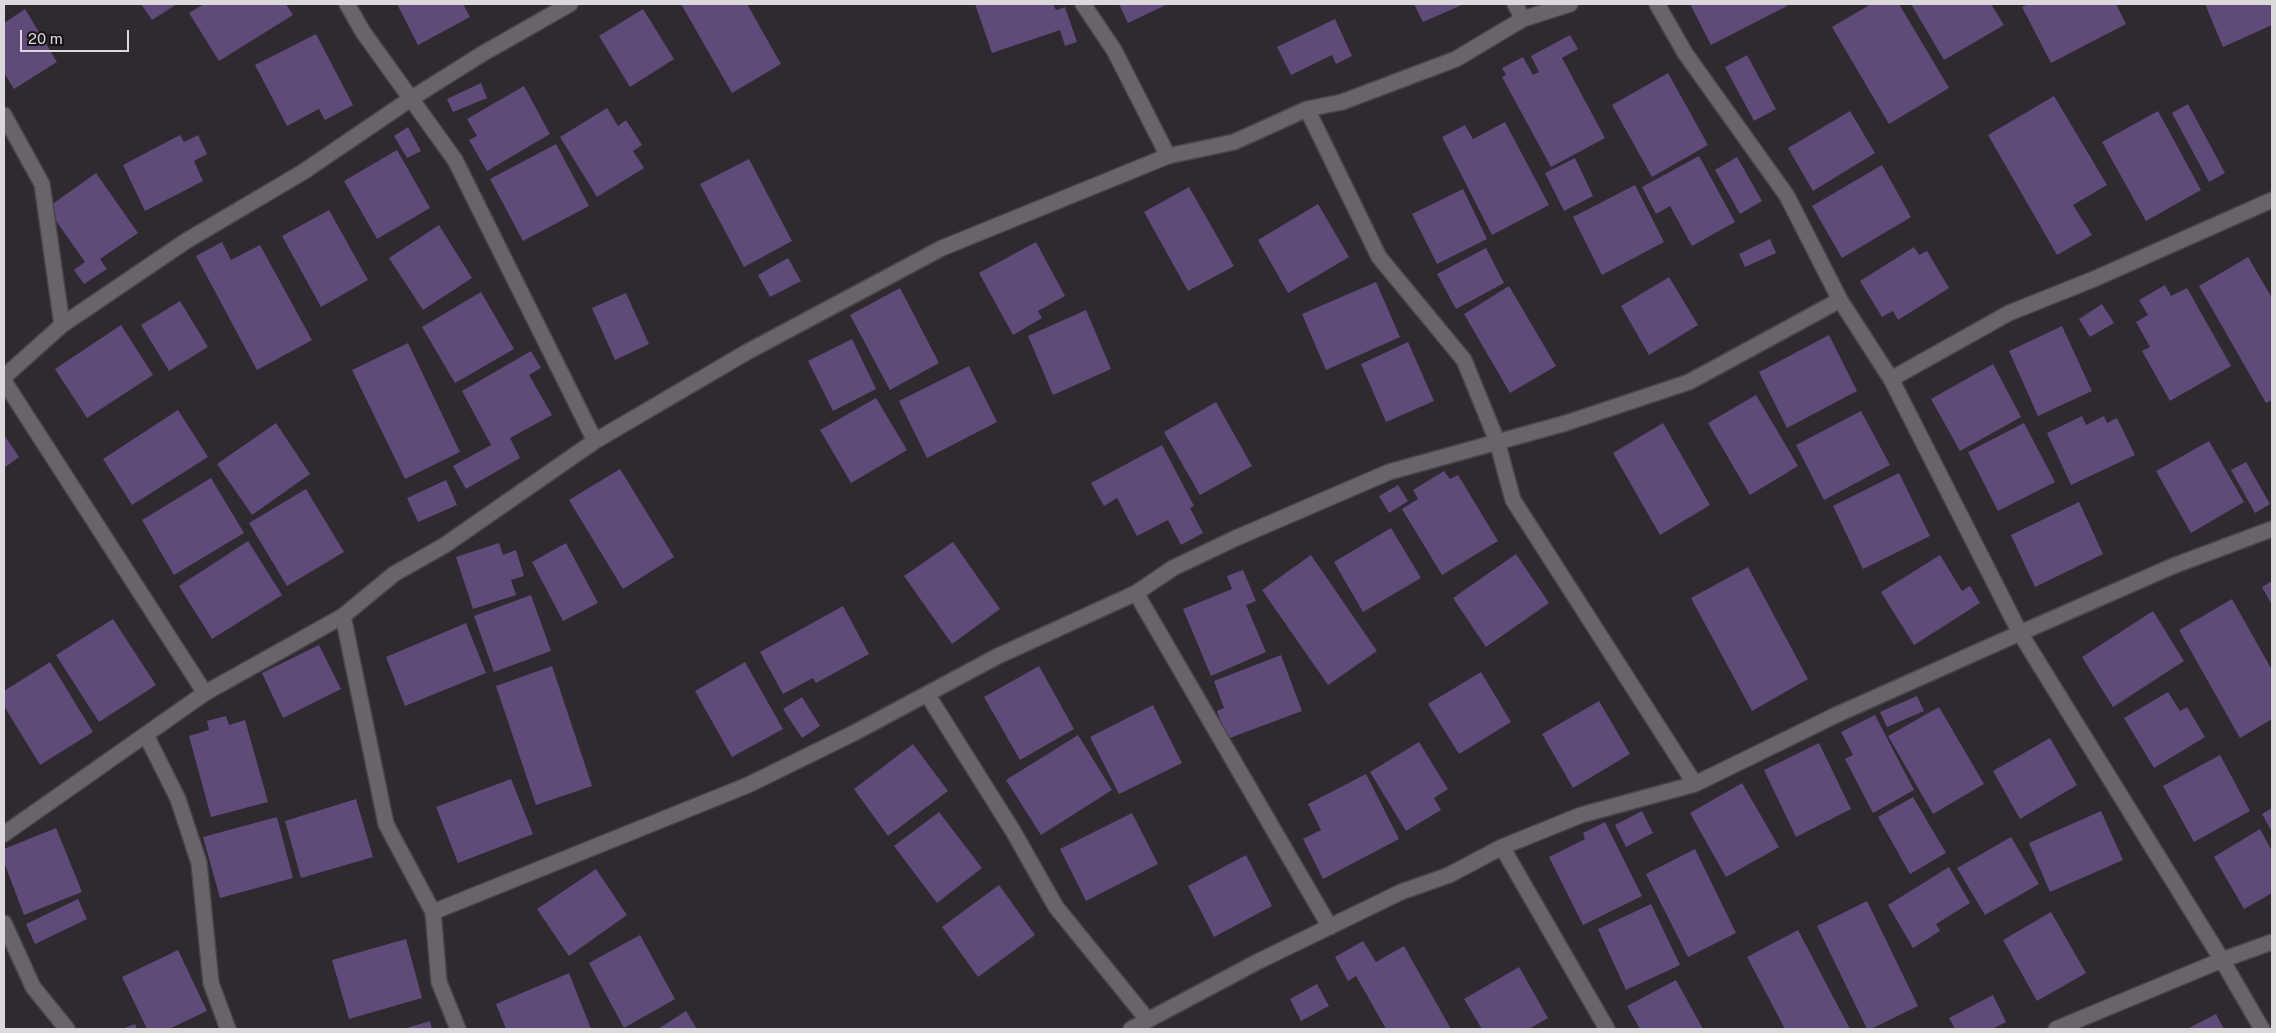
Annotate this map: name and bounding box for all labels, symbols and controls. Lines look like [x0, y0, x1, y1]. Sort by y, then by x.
scale bar [22, 20, 131, 52]
text: 20 m [28, 30, 63, 47]

